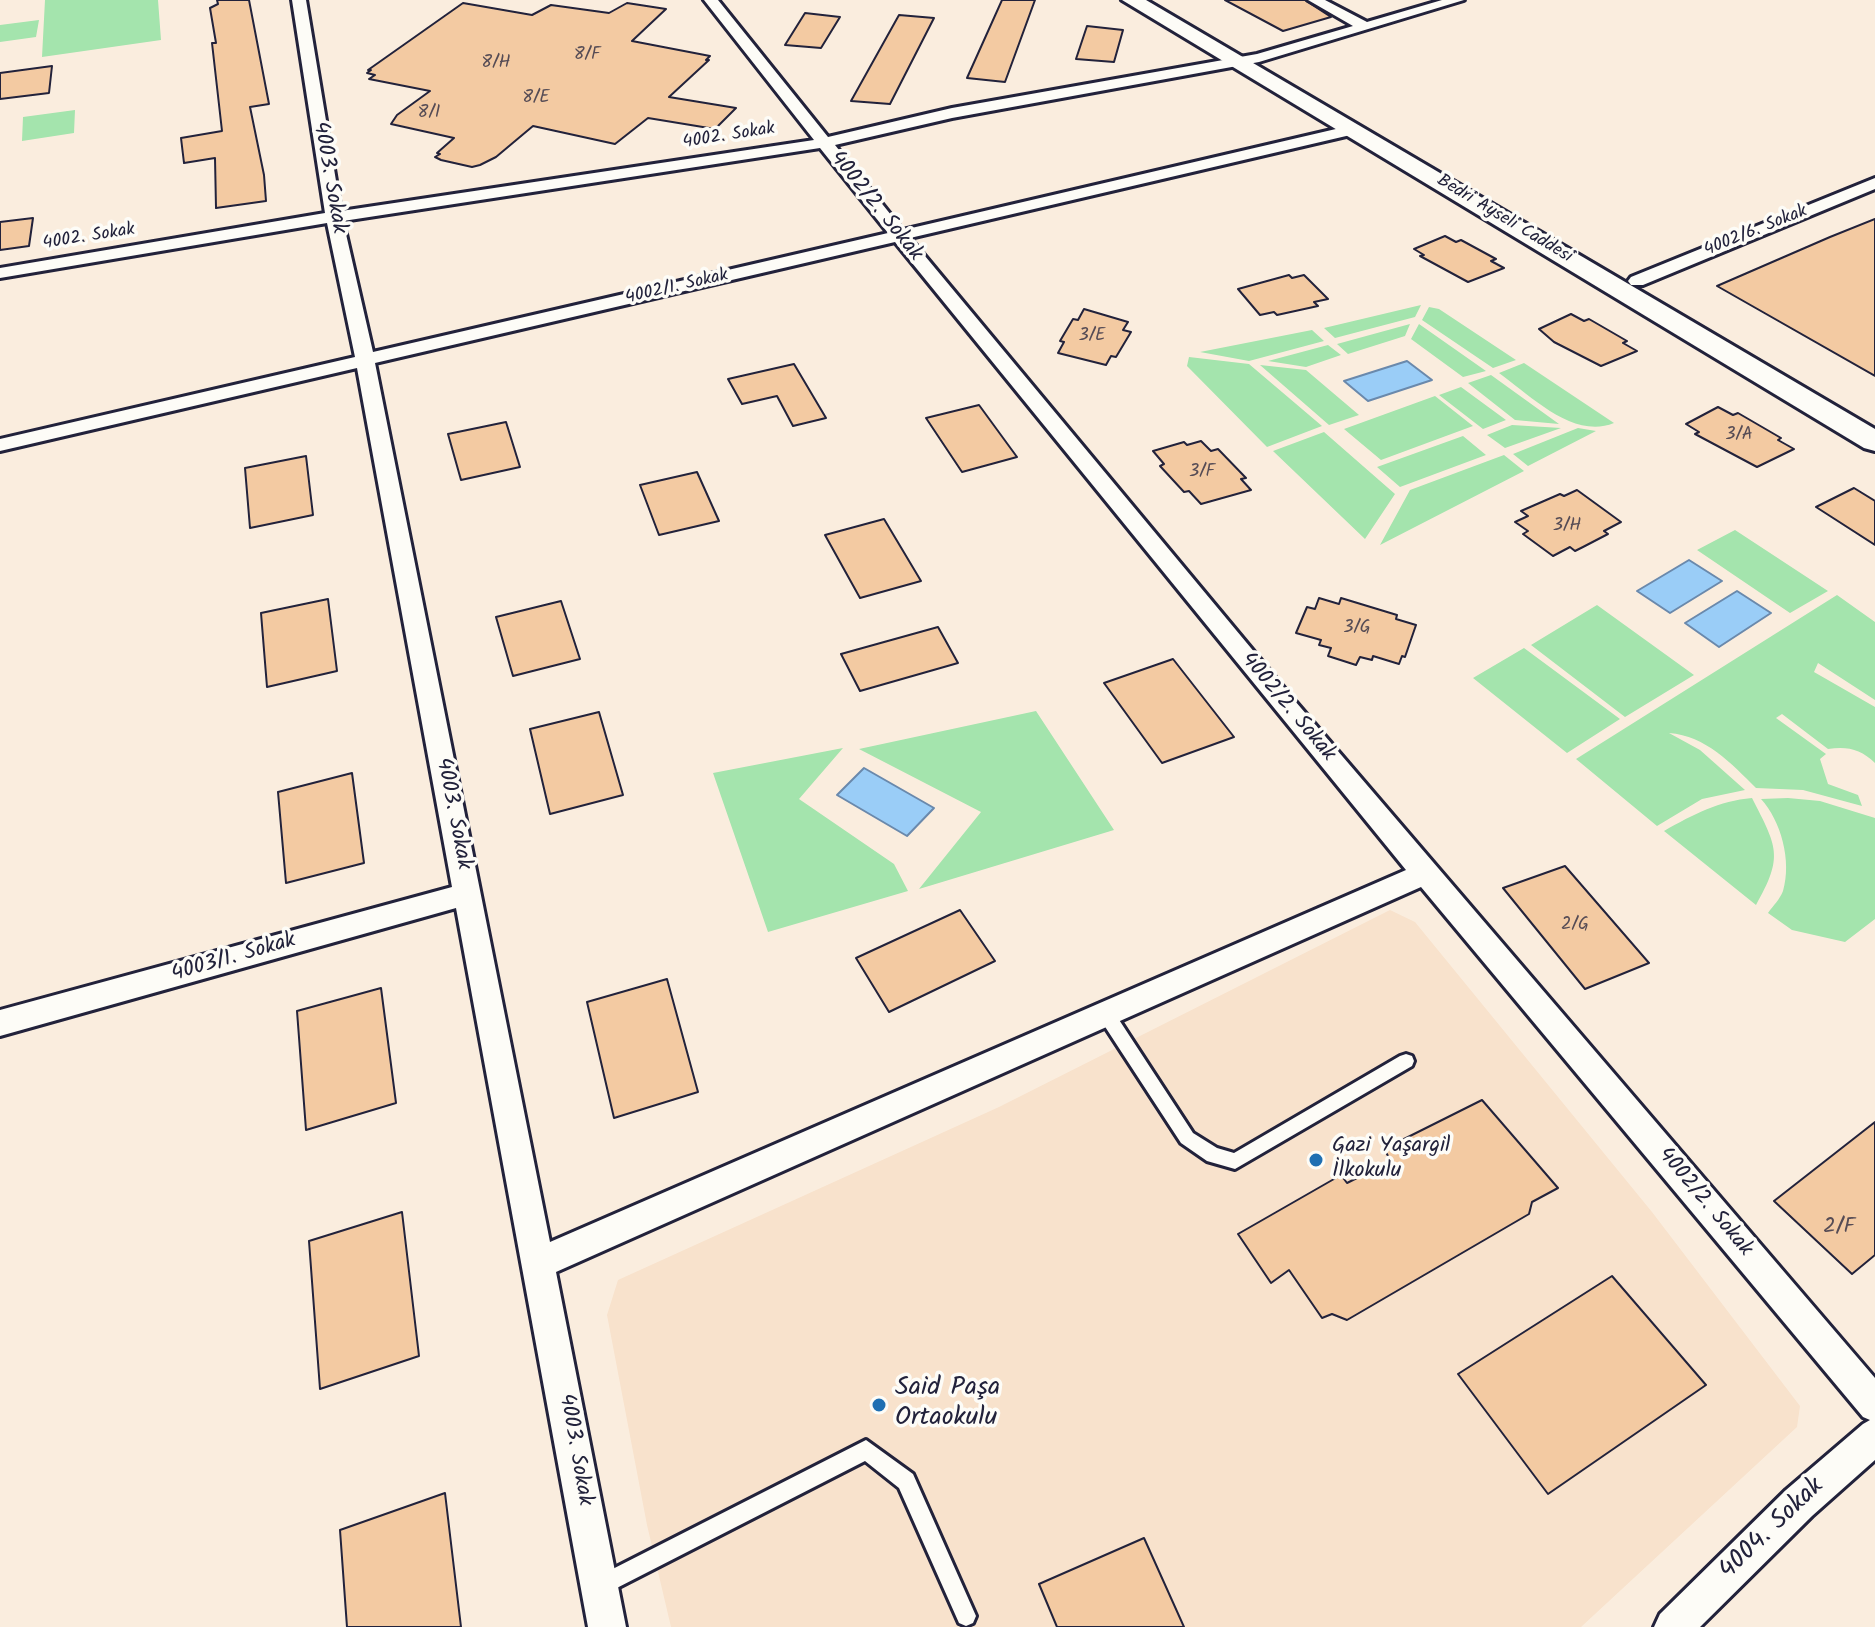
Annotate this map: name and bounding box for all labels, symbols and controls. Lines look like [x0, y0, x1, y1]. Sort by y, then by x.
house number: 8/F [574, 45, 600, 67]
house number: 8/H [481, 53, 511, 75]
house number: 8/E [522, 88, 550, 110]
house number: 8/I [418, 103, 440, 125]
street label: 4002. Sokak [681, 119, 777, 155]
street label: 4003. Sokak [305, 120, 351, 236]
street label: 4002/2. Sokak [823, 147, 927, 267]
street label: Bedri Ayseli Caddesi [1432, 171, 1576, 269]
street label: 4002/6. Sokak [1701, 202, 1811, 262]
street label: 4002. Sokak [41, 220, 137, 256]
street label: 4002/1. Sokak [623, 266, 731, 310]
house number: 3/E [1078, 326, 1106, 348]
house number: 3/A [1725, 425, 1753, 447]
house number: 3/F [1189, 462, 1215, 484]
house number: 3/H [1553, 516, 1581, 538]
house number: 3/G [1343, 618, 1371, 640]
street label: 4002/2. Sokak [1234, 648, 1340, 768]
street label: 4003. Sokak [428, 756, 476, 872]
house number: 2/G [1561, 915, 1589, 937]
street label: 4003/1. Sokak [169, 929, 299, 989]
place label: Gazi Yaşargil İlkokulu [1332, 1134, 1451, 1186]
street label: 4002/2. Sokak [1651, 1143, 1757, 1263]
marker: Gazi Yaşargil İlkokulu [1307, 1151, 1325, 1169]
house number: 2/F [1823, 1215, 1855, 1241]
place label: Said Paşa Ortaokulu [895, 1374, 1000, 1436]
street label: 4003. Sokak [551, 1392, 597, 1508]
marker: Said Paşa Ortaokulu [870, 1396, 888, 1414]
street label: 4004. Sokak [1714, 1472, 1832, 1588]

